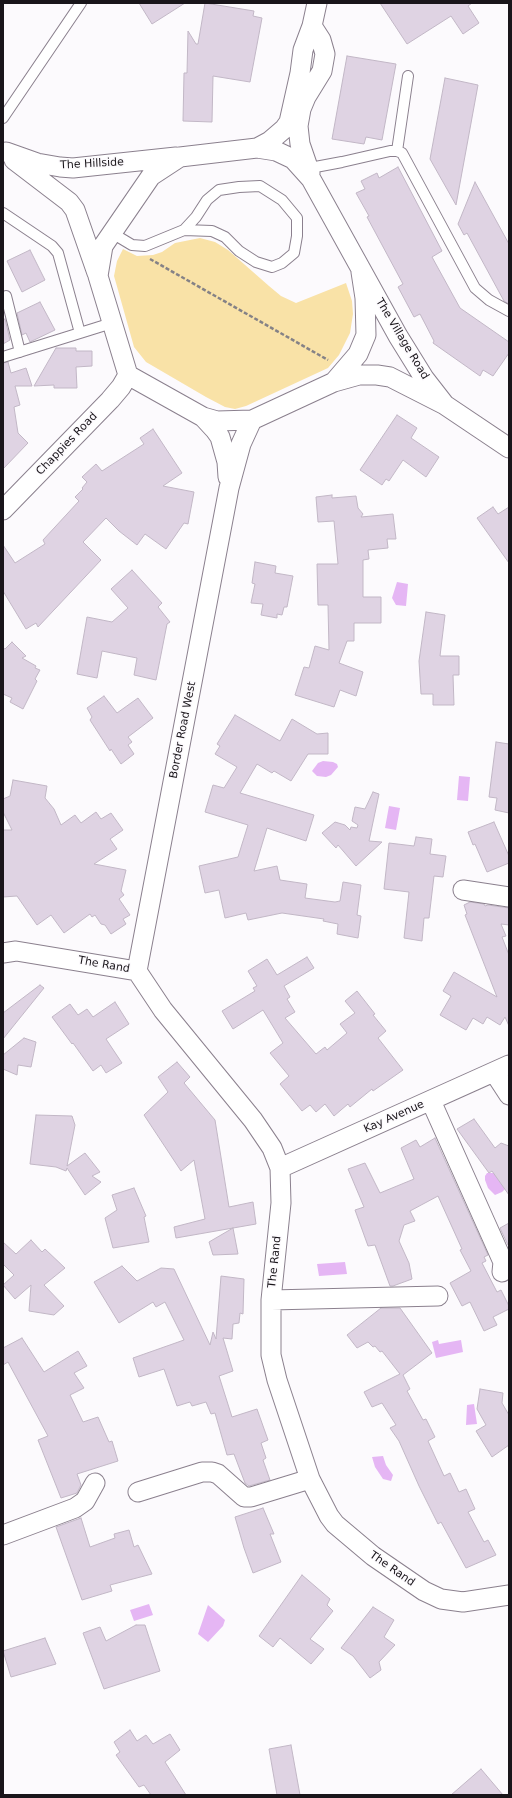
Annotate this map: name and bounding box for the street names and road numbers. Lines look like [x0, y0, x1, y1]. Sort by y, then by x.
street label: The Hillside [60, 156, 124, 172]
street label: The Village Road [373, 296, 431, 382]
street label: Chappies Road [34, 410, 100, 478]
street label: Border Road West [167, 680, 199, 780]
street label: The Rand [77, 954, 131, 976]
street label: Kay Avenue [362, 1098, 426, 1136]
street label: The Rand [266, 1235, 284, 1289]
street label: The Rand [367, 1549, 417, 1589]

